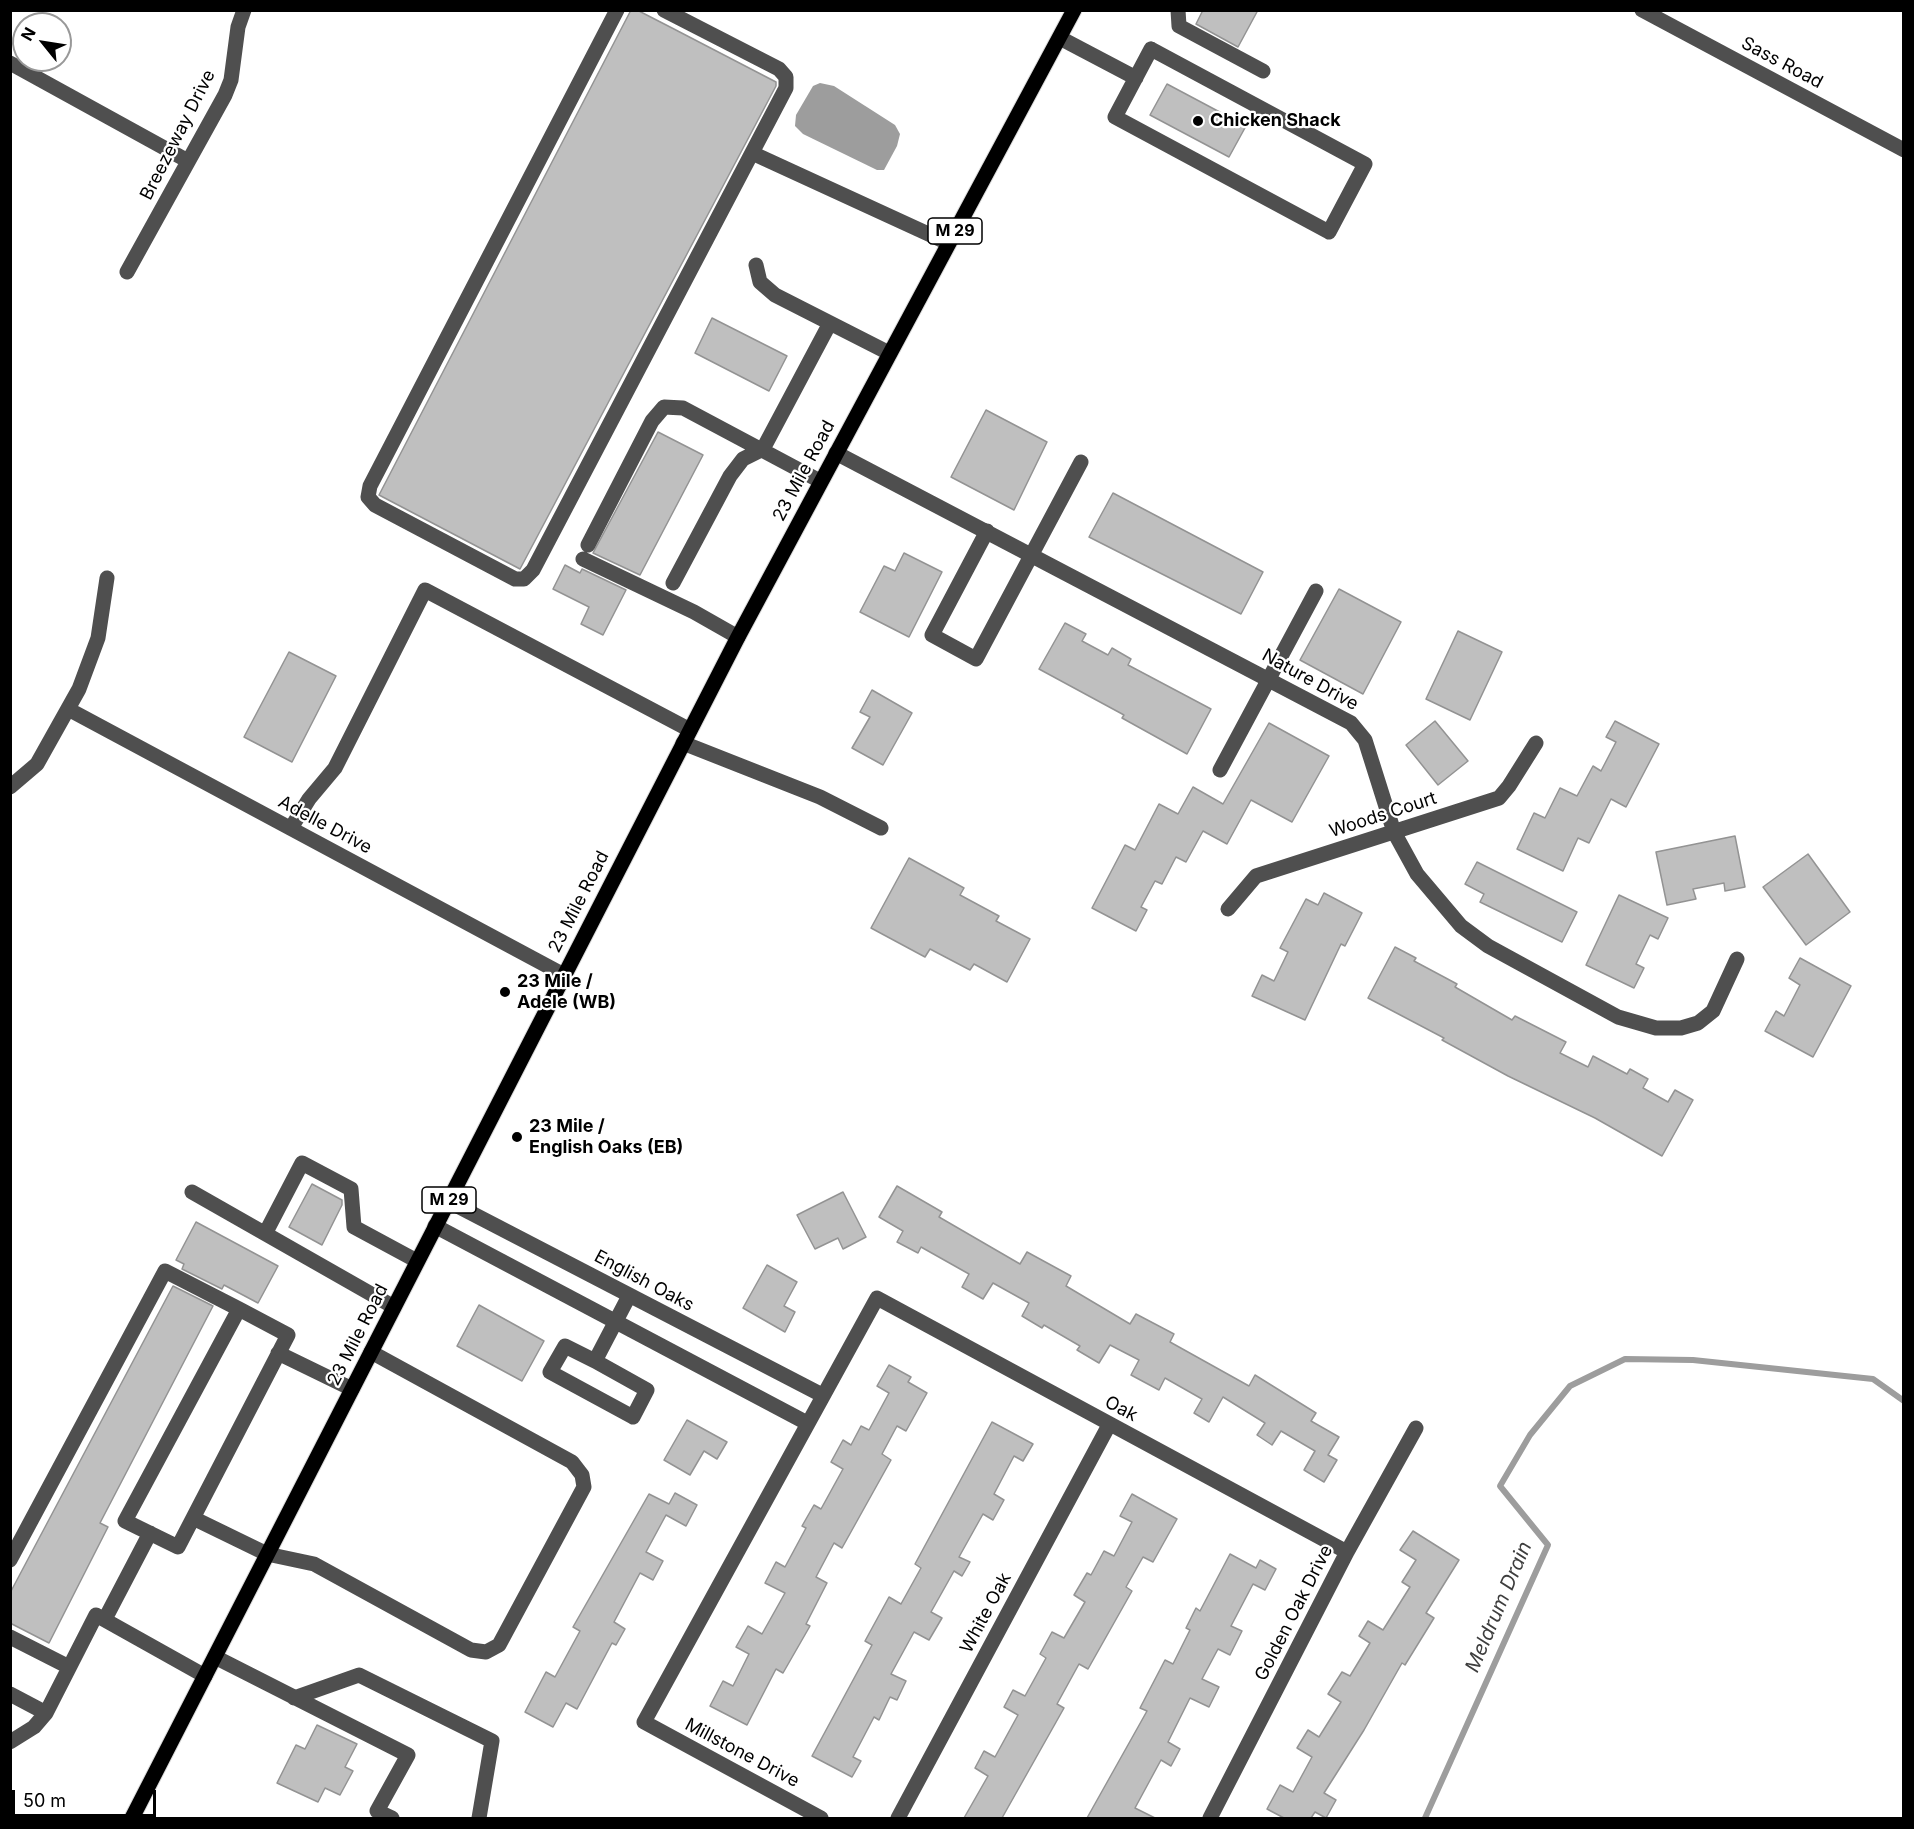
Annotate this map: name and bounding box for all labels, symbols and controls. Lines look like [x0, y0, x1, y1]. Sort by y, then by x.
north arrow [12, 12, 72, 72]
text: N [16, 24, 40, 44]
street label: Sass Road [1738, 33, 1826, 93]
street label: Breezeway Drive [136, 66, 220, 204]
place label: Chicken Shack [1210, 110, 1341, 132]
marker: Chicken Shack [1191, 114, 1205, 128]
road number: M 29 [928, 218, 982, 244]
street label: 23 Mile Road [768, 417, 840, 525]
street label: Nature Drive [1258, 645, 1362, 715]
street label: Woods Court [1327, 787, 1439, 843]
street label: Adelle Drive [275, 791, 375, 859]
street label: 23 Mile Road [544, 848, 614, 956]
place label: 23 Mile / Adele (WB) [517, 971, 616, 1014]
marker: 23 Mile / Adele (WB) [498, 985, 512, 999]
place label: 23 Mile / English Oaks (EB) [529, 1116, 683, 1158]
marker: 23 Mile / English Oaks (EB) [510, 1130, 524, 1144]
road number: M 29 [422, 1187, 476, 1213]
street label: English Oaks [591, 1246, 697, 1316]
street label: 23 Mile Road [323, 1281, 393, 1389]
street label: Oak [1101, 1392, 1141, 1426]
water label: Meldrum Drain [1461, 1538, 1537, 1676]
street label: Golden Oak Drive [1250, 1542, 1338, 1684]
street label: White Oak [956, 1569, 1016, 1657]
street label: Millstone Drive [681, 1714, 803, 1792]
scale bar [15, 1778, 159, 1816]
text: 50 m [23, 1790, 66, 1811]

